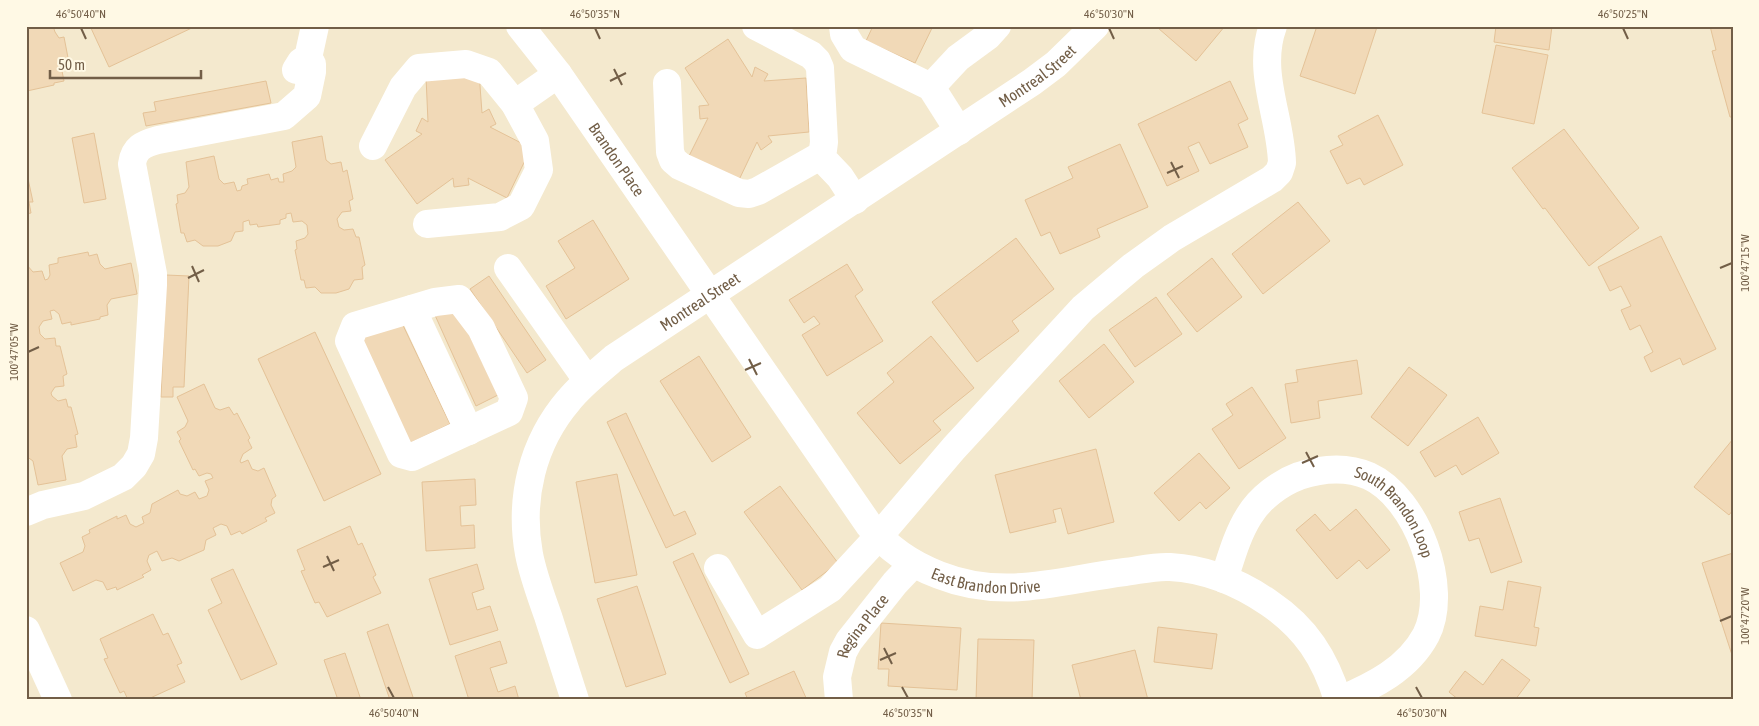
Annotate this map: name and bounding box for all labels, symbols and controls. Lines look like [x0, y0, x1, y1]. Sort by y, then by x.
text: 46°50'40"N [56, 7, 106, 21]
text: 46°50'35"N [570, 7, 620, 21]
text: 46°50'30"N [1084, 7, 1134, 21]
text: 46°50'25"N [1598, 7, 1648, 21]
street label: Montreal Street [995, 41, 1080, 110]
scale bar [50, 48, 201, 80]
text: 50 m [58, 56, 85, 73]
street label: Brandon Place [585, 119, 648, 200]
text: 100°47'15"W [1738, 234, 1752, 292]
street label: Montreal Street [657, 268, 743, 334]
text: 100°47'05"W [7, 323, 21, 381]
street label: South Brandon Loop [1353, 463, 1437, 560]
street label: East Brandon Drive [929, 564, 1041, 597]
text: 100°47'20"W [1738, 587, 1752, 645]
street label: Regina Place [833, 590, 892, 660]
text: 46°50'40"N [369, 706, 419, 720]
text: 46°50'35"N [883, 706, 933, 720]
text: 46°50'30"N [1397, 706, 1447, 720]

